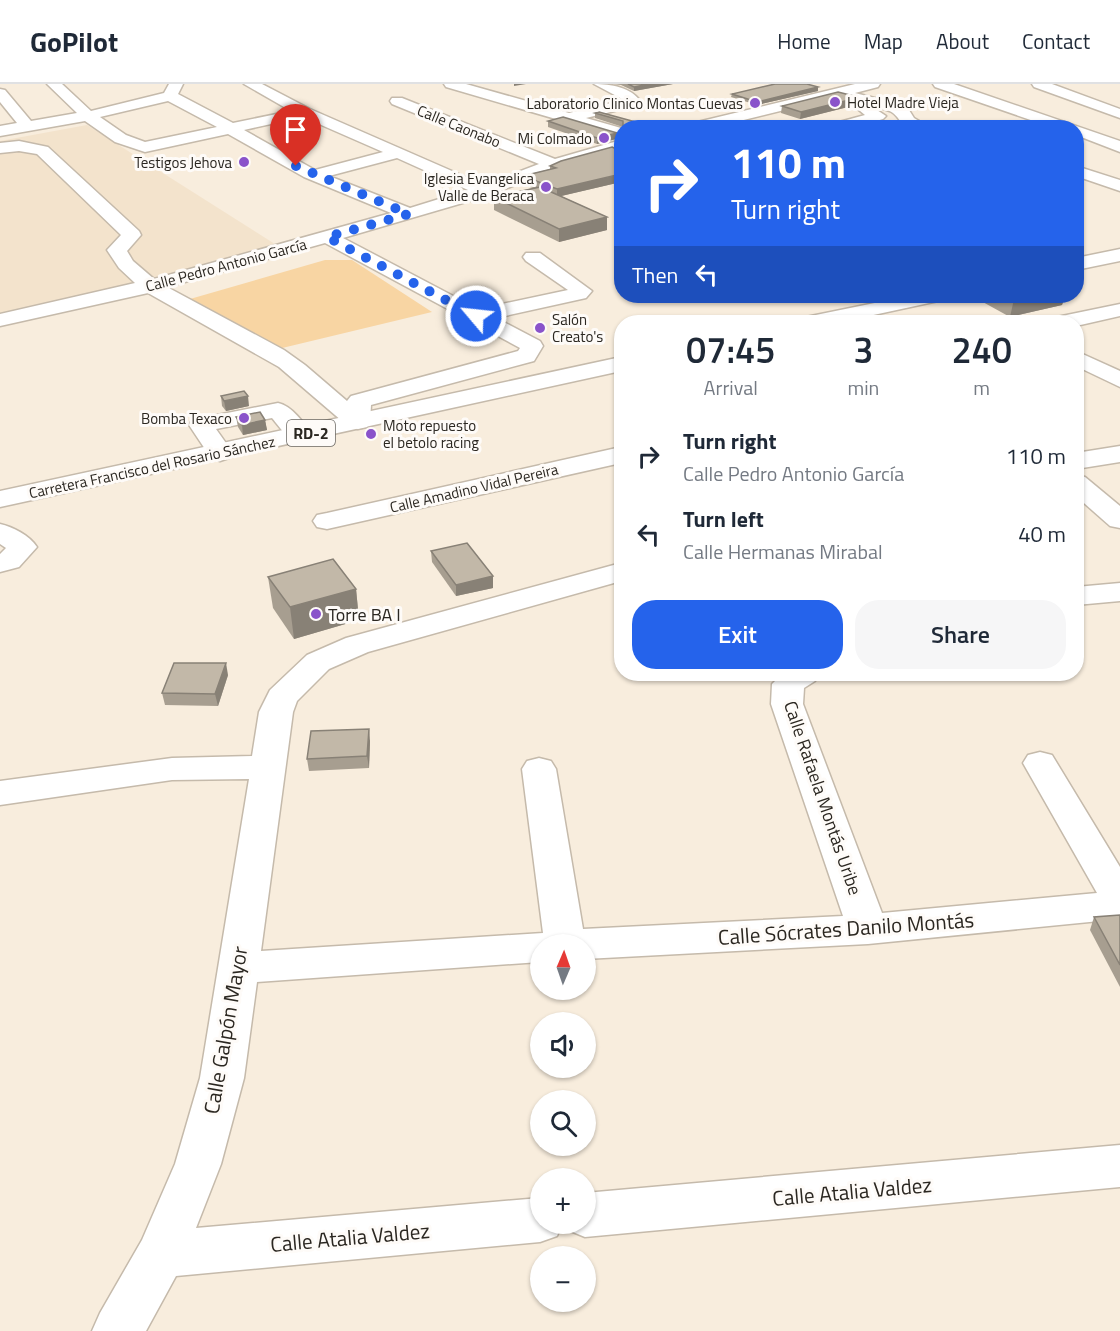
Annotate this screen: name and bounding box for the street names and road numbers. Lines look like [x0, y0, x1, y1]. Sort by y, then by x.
street label: Calle Caonabo [414, 99, 504, 153]
street label: Calle Pedro Antonio García [143, 232, 310, 298]
road number: RD-2 [287, 420, 335, 446]
street label: Carretera Francisco del Rosario Sánchez [27, 430, 277, 504]
street label: Calle Amadino Vidal Pereira [388, 457, 561, 519]
street label: Calle Rafaela Montás Uribe [777, 697, 869, 899]
street label: Calle Sócrates Danilo Montás [717, 903, 975, 953]
street label: Calle Galpón Mayor [195, 944, 255, 1116]
street label: Calle Atalia Valdez [771, 1168, 933, 1214]
street label: Calle Atalia Valdez [269, 1214, 431, 1260]

